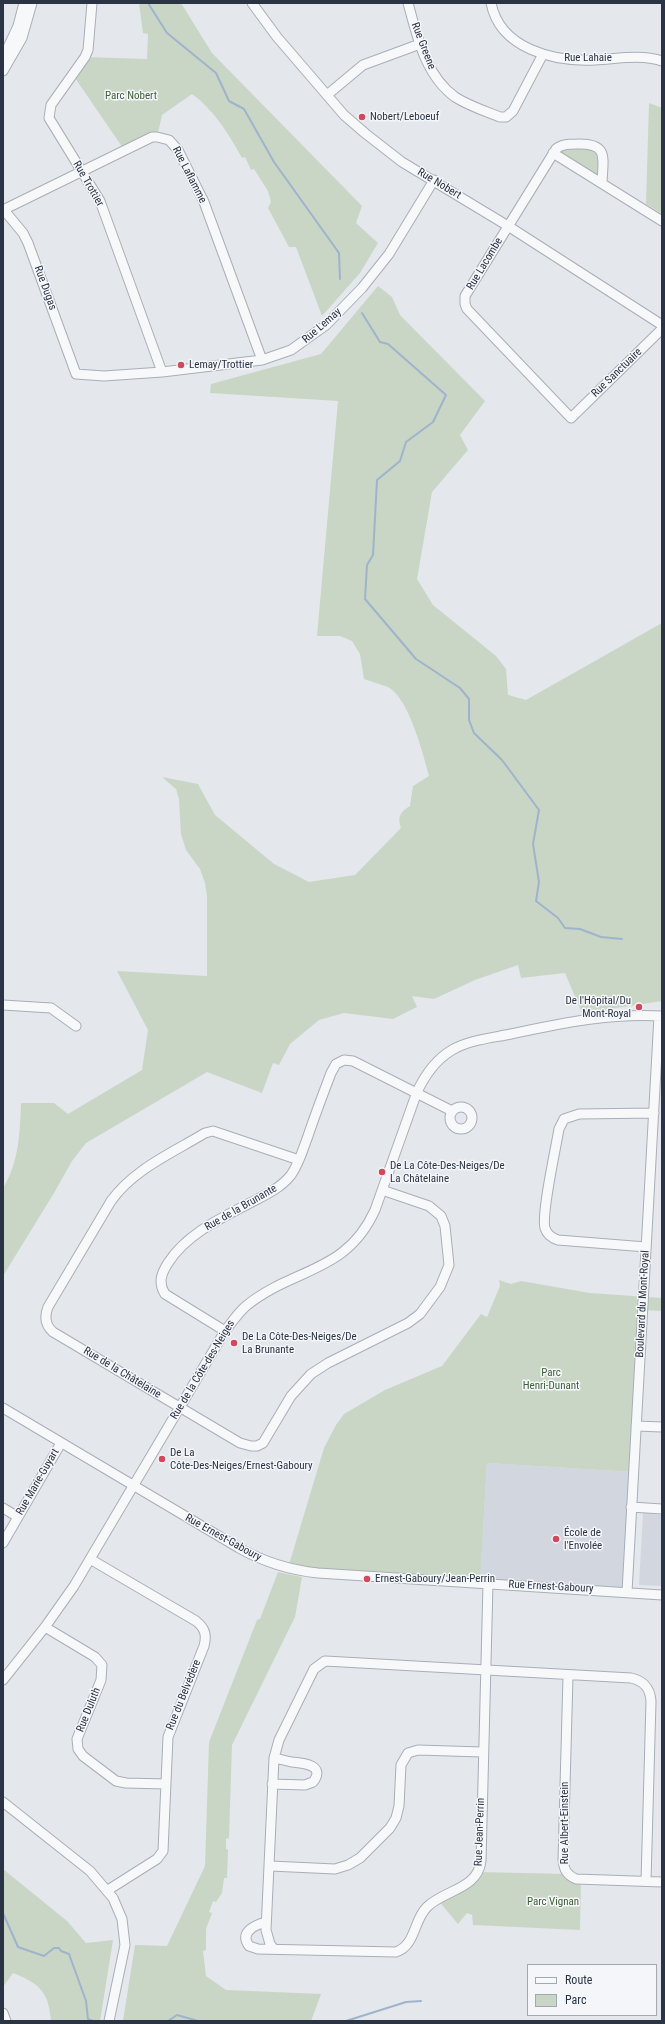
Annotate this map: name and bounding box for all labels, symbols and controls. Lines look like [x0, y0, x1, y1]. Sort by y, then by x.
street label: Rue Greene [408, 21, 438, 71]
street label: Rue Lahaie [564, 51, 612, 65]
park label: Parc Nobert [105, 89, 157, 103]
place label: Nobert/Leboeuf [370, 110, 439, 124]
marker: Nobert/Leboeuf [357, 112, 367, 122]
street label: Rue Laflamme [169, 144, 209, 206]
street label: Rue Trottier [70, 159, 106, 209]
street label: Rue Nobert [415, 166, 463, 202]
street label: Rue Lacombe [464, 235, 506, 293]
street label: Rue Dugas [31, 264, 59, 312]
street label: Rue Lemay [300, 306, 344, 346]
street label: Rue Sanctuaire [589, 346, 645, 400]
place label: Lemay/Trottier [189, 358, 253, 372]
marker: Lemay/Trottier [176, 360, 186, 370]
place label: De l'Hôpital/Du Mont-Royal [566, 994, 631, 1020]
marker: De l'Hôpital/Du Mont-Royal [634, 1002, 644, 1012]
place label: De La Côte-Des-Neiges/De La Châtelaine [390, 1159, 505, 1185]
marker: De La Côte-Des-Neiges/De La Châtelaine [377, 1167, 387, 1177]
street label: Rue de la Brunante [202, 1182, 280, 1234]
street label: Boulevard du Mont-Royal [634, 1250, 652, 1358]
street label: Rue de la Côte-des-Neiges [168, 1318, 238, 1422]
place label: De La Côte-Des-Neiges/De La Brunante [242, 1330, 357, 1356]
marker: De La Côte-Des-Neiges/De La Brunante [229, 1338, 239, 1348]
street label: Rue de la Châtelaine [81, 1345, 163, 1401]
park label: Parc Henri-Dunant [523, 1366, 579, 1392]
street label: Rue Marie-Guyart [14, 1446, 62, 1518]
place label: De La Côte-Des-Neiges/Ernest-Gaboury [170, 1446, 313, 1472]
marker: De La Côte-Des-Neiges/Ernest-Gaboury [157, 1454, 167, 1464]
street label: Rue Ernest-Gaboury [183, 1512, 263, 1564]
place label: École de l'Envolée [564, 1526, 602, 1552]
marker: École de l'Envolée [551, 1534, 561, 1544]
place label: Ernest-Gaboury/Jean-Perrin [375, 1572, 495, 1586]
marker: Ernest-Gaboury/Jean-Perrin [362, 1574, 372, 1584]
street label: Rue Ernest-Gaboury [508, 1578, 594, 1596]
street label: Rue du Belvédère [164, 1658, 204, 1732]
street label: Rue Duluth [74, 1686, 104, 1734]
street label: Rue Albert-Einstein [558, 1782, 572, 1864]
street label: Rue Jean-Perrin [472, 1798, 488, 1866]
park label: Parc Vignan [527, 1895, 579, 1909]
legend [527, 1964, 657, 2016]
text: Route [565, 1973, 592, 1987]
text: Parc [565, 1993, 586, 2007]

